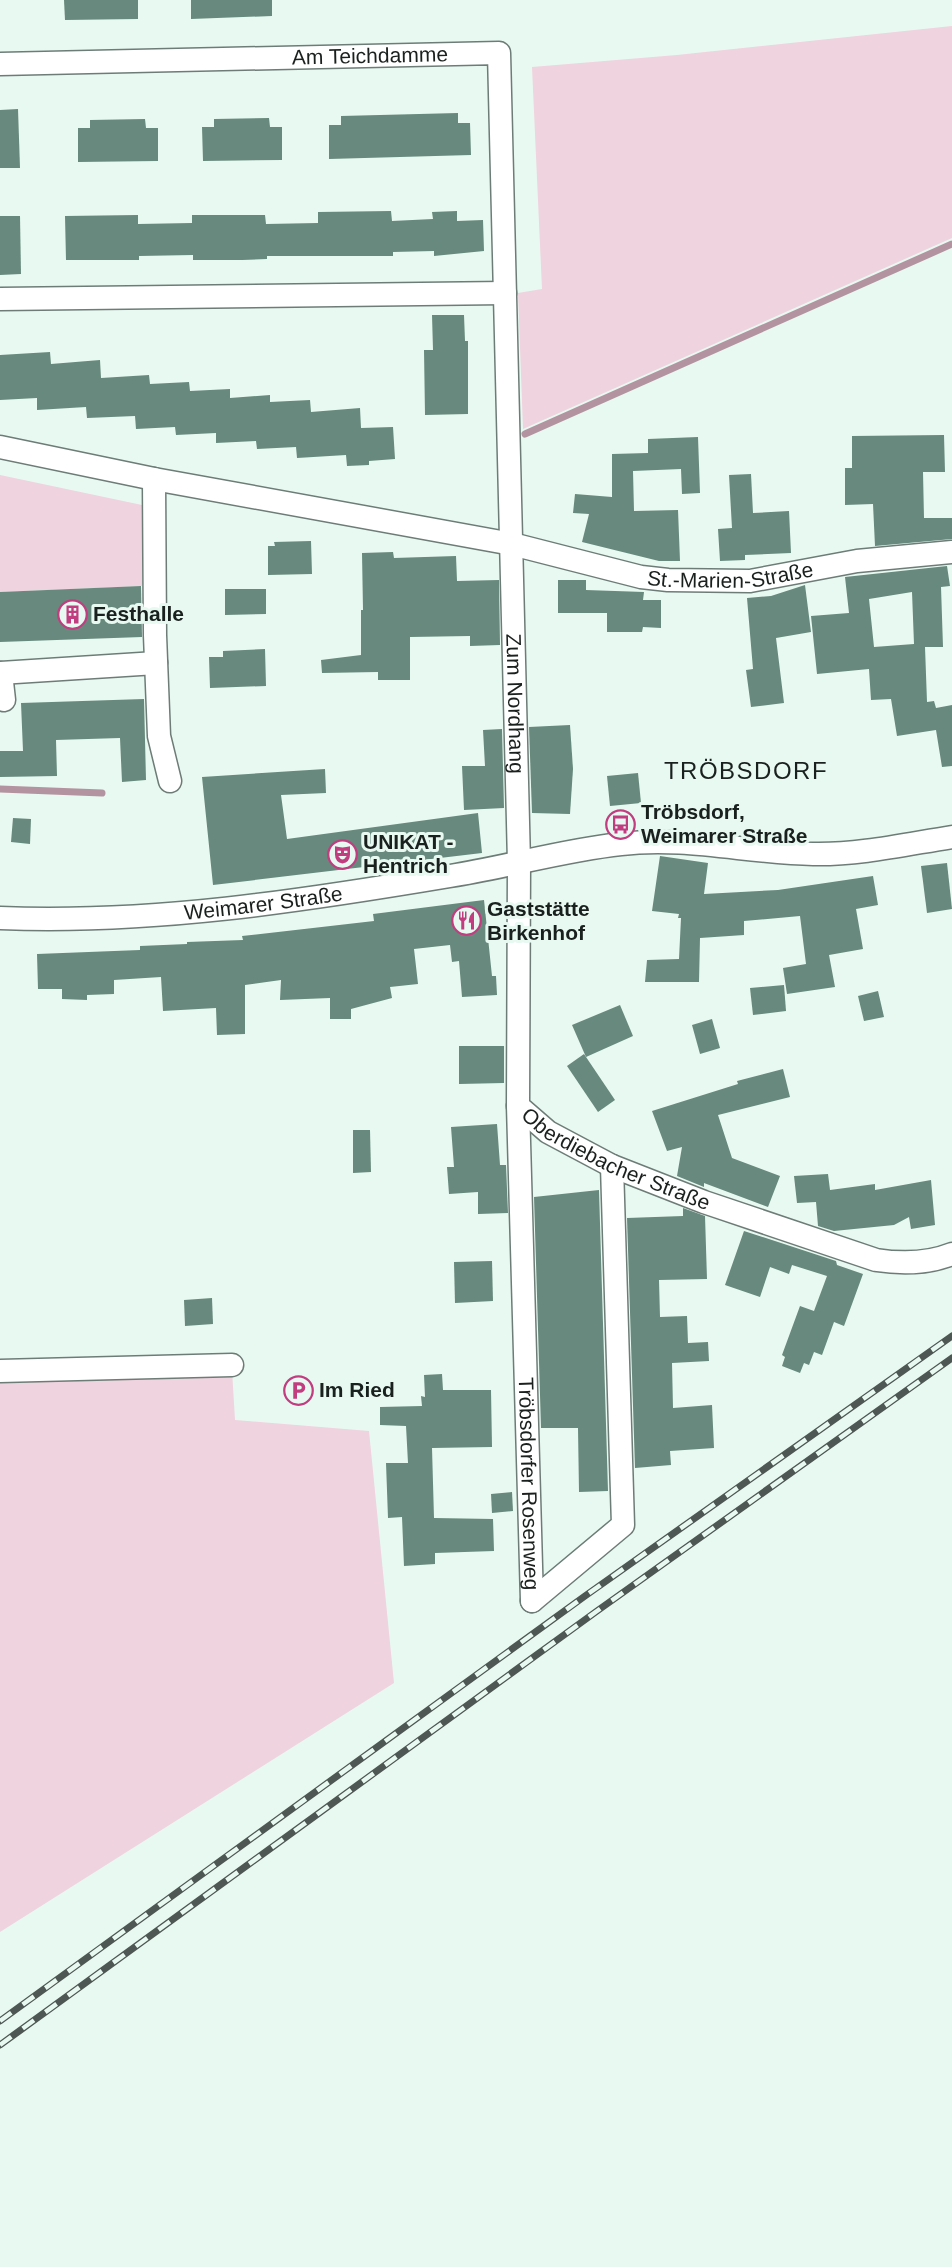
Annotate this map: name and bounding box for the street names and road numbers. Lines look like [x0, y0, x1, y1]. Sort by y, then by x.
street label: Am Teichdamme [292, 42, 448, 69]
street label: St.-Marien-Straße [646, 557, 815, 592]
street label: Zum Nordhang [502, 633, 529, 774]
street label: Weimarer Straße [183, 881, 344, 924]
street label: Oberdiebacher Straße [517, 1103, 714, 1214]
street label: Tröbsdorfer Rosenweg [515, 1377, 544, 1591]

